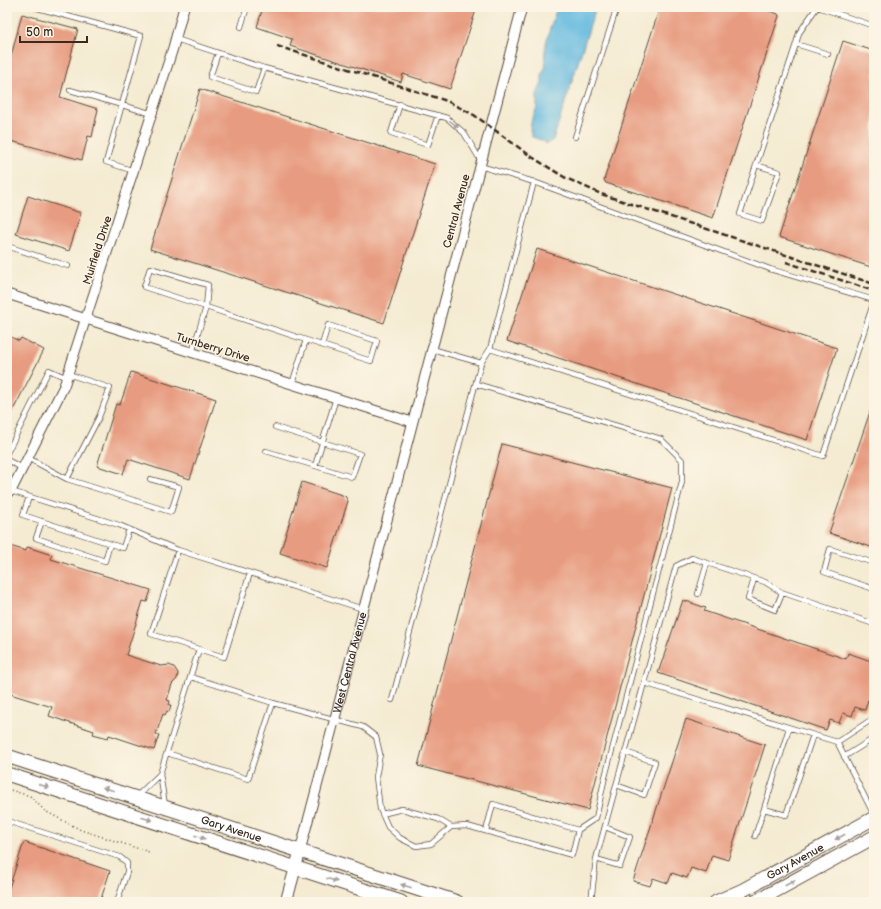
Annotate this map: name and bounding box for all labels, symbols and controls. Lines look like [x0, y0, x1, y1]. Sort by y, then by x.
scale bar [20, 18, 87, 44]
text: 50 m [26, 25, 53, 40]
one-way arrow [448, 119, 459, 128]
street label: Central Avenue [440, 172, 473, 250]
street label: Muirfield Drive [80, 214, 115, 286]
street label: Turnberry Drive [174, 330, 252, 365]
street label: West Central Avenue [331, 610, 370, 715]
one-way arrow [38, 783, 50, 789]
one-way arrow [102, 786, 114, 792]
street label: Gary Avenue [199, 813, 264, 845]
one-way arrow [141, 816, 153, 822]
one-way arrow [194, 834, 206, 840]
one-way arrow [834, 834, 846, 840]
street label: Gary Avenue [765, 841, 827, 883]
one-way arrow [327, 877, 339, 883]
one-way arrow [784, 880, 795, 887]
one-way arrow [400, 883, 412, 889]

